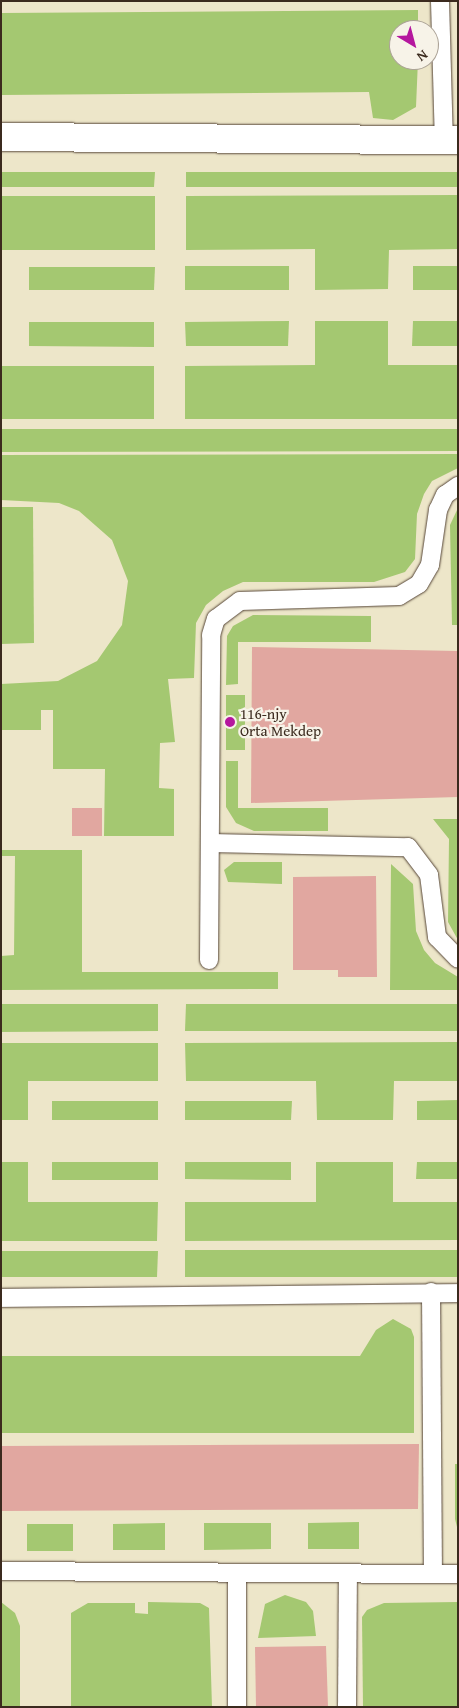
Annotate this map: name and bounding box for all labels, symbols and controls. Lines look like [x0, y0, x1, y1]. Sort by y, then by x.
north arrow [389, 20, 439, 70]
text: N [413, 45, 432, 67]
place label: 116-njy Orta Mekdep [240, 704, 321, 739]
marker: 116-njy Orta Mekdep [224, 716, 236, 728]

